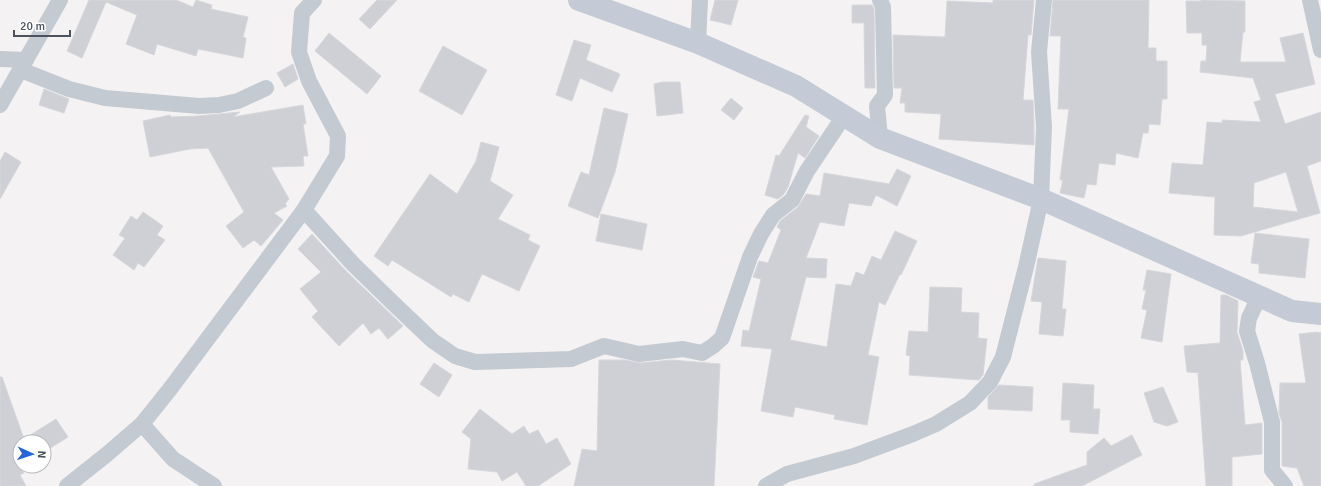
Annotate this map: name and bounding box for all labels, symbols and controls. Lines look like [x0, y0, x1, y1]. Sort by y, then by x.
scale bar [14, 12, 70, 38]
text: 20 m [20, 19, 45, 34]
north arrow [12, 434, 52, 474]
text: N [35, 450, 48, 459]

